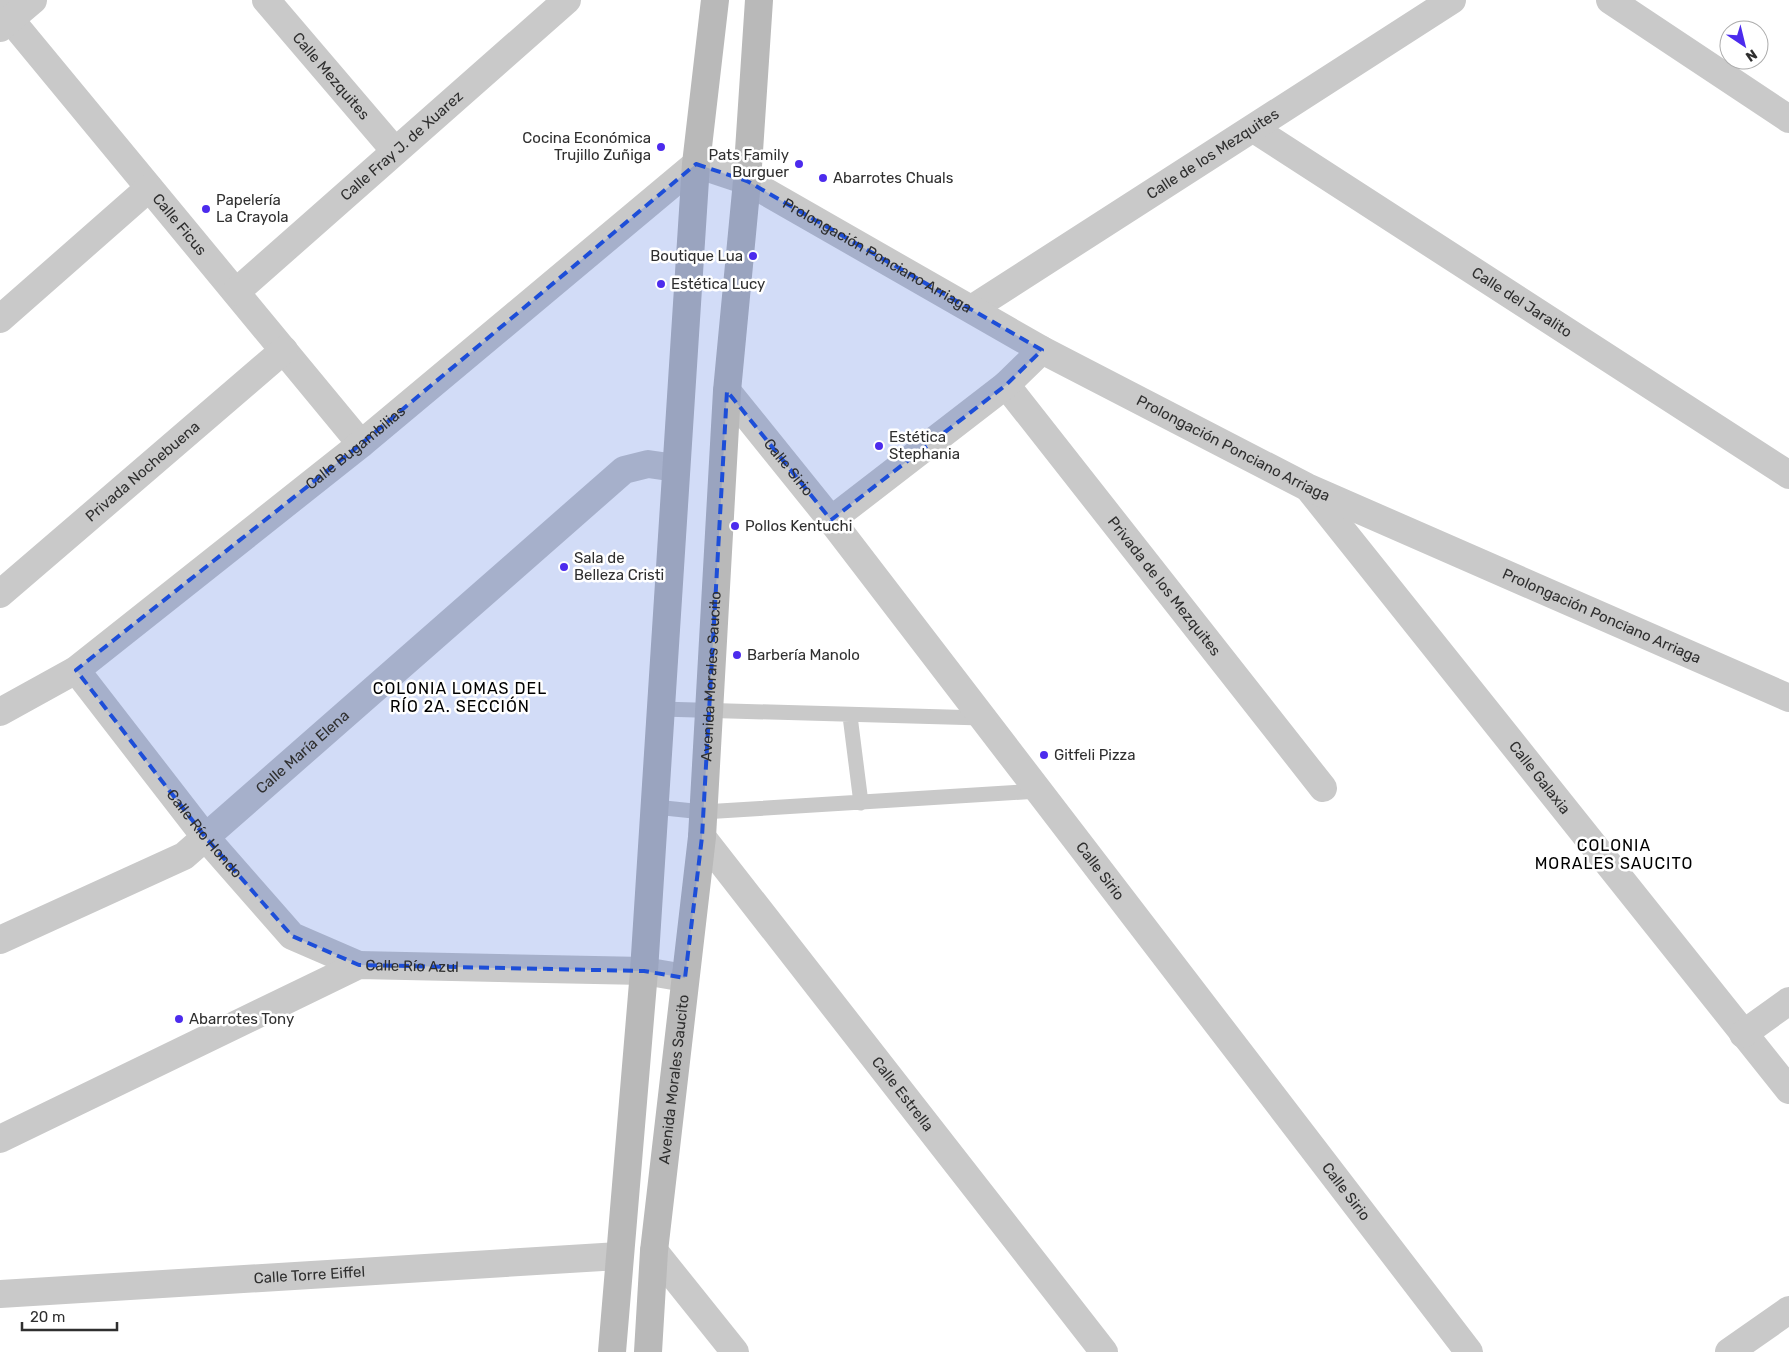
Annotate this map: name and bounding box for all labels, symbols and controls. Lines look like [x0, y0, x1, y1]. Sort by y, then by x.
north arrow [1719, 20, 1769, 70]
street label: Calle Mezquites [289, 29, 373, 124]
text: N [1742, 45, 1760, 65]
street label: Calle Fray J. de Xuarez [337, 87, 467, 205]
street label: Calle de los Mezquites [1143, 105, 1283, 203]
place label: Cocina Económica Trujillo Zuñiga [522, 129, 651, 164]
marker: Cocina Económica Trujillo Zuñiga [655, 141, 667, 153]
place label: Pats Family Burguer [709, 146, 789, 181]
marker: Pats Family Burguer [793, 158, 805, 170]
place label: Abarrotes Chuals [833, 169, 954, 187]
marker: Abarrotes Chuals [817, 172, 829, 184]
street label: Calle Ficus [149, 190, 211, 259]
place label: Papelería La Crayola [216, 191, 289, 226]
street label: Prolongación Ponciano Arriaga [780, 194, 975, 317]
marker: Papelería La Crayola [200, 203, 212, 215]
place label: Boutique Lua [650, 247, 743, 265]
marker: Boutique Lua [747, 250, 759, 262]
street label: Calle del Jaralito [1468, 263, 1575, 341]
place label: Estética Lucy [671, 275, 765, 293]
marker: Estética Lucy [655, 278, 667, 290]
street label: Prolongación Ponciano Arriaga [1133, 391, 1333, 505]
street label: Calle Bugambilias [302, 402, 409, 493]
street label: Privada Nochebuena [82, 417, 203, 526]
place label: Estética Stephania [889, 428, 960, 463]
street label: Calle Sirio [760, 435, 817, 500]
marker: Estética Stephania [873, 440, 885, 452]
street label: Privada de los Mezquites [1104, 513, 1225, 660]
place label: Pollos Kentuchi [745, 517, 852, 535]
marker: Pollos Kentuchi [729, 520, 741, 532]
place label: Sala de Belleza Cristi [574, 549, 664, 584]
marker: Sala de Belleza Cristi [558, 561, 570, 573]
street label: Prolongación Ponciano Arriaga [1500, 565, 1704, 667]
street label: Avenida Morales Saucito [697, 591, 725, 762]
place label: Barbería Manolo [747, 646, 860, 664]
marker: Barbería Manolo [731, 649, 743, 661]
district label: COLONIA LOMAS DEL RÍO 2A. SECCIÓN [373, 679, 547, 716]
street label: Calle María Elena [252, 706, 353, 798]
street label: Calle Galaxia [1505, 738, 1574, 818]
place label: Gitfeli Pizza [1054, 746, 1136, 764]
marker: Gitfeli Pizza [1038, 749, 1050, 761]
street label: Calle Río Hondo [163, 786, 246, 882]
district label: COLONIA MORALES SAUCITO [1535, 836, 1693, 873]
street label: Calle Sirio [1072, 838, 1128, 904]
street label: Calle Río Azul [365, 956, 459, 976]
street label: Avenida Morales Saucito [655, 994, 693, 1165]
place label: Abarrotes Tony [189, 1010, 294, 1028]
marker: Abarrotes Tony [173, 1013, 185, 1025]
street label: Calle Estrella [868, 1053, 937, 1135]
street label: Calle Sirio [1318, 1159, 1374, 1224]
street label: Calle Torre Eiffel [253, 1263, 366, 1287]
scale bar [22, 1300, 118, 1332]
text: 20 m [30, 1308, 65, 1326]

